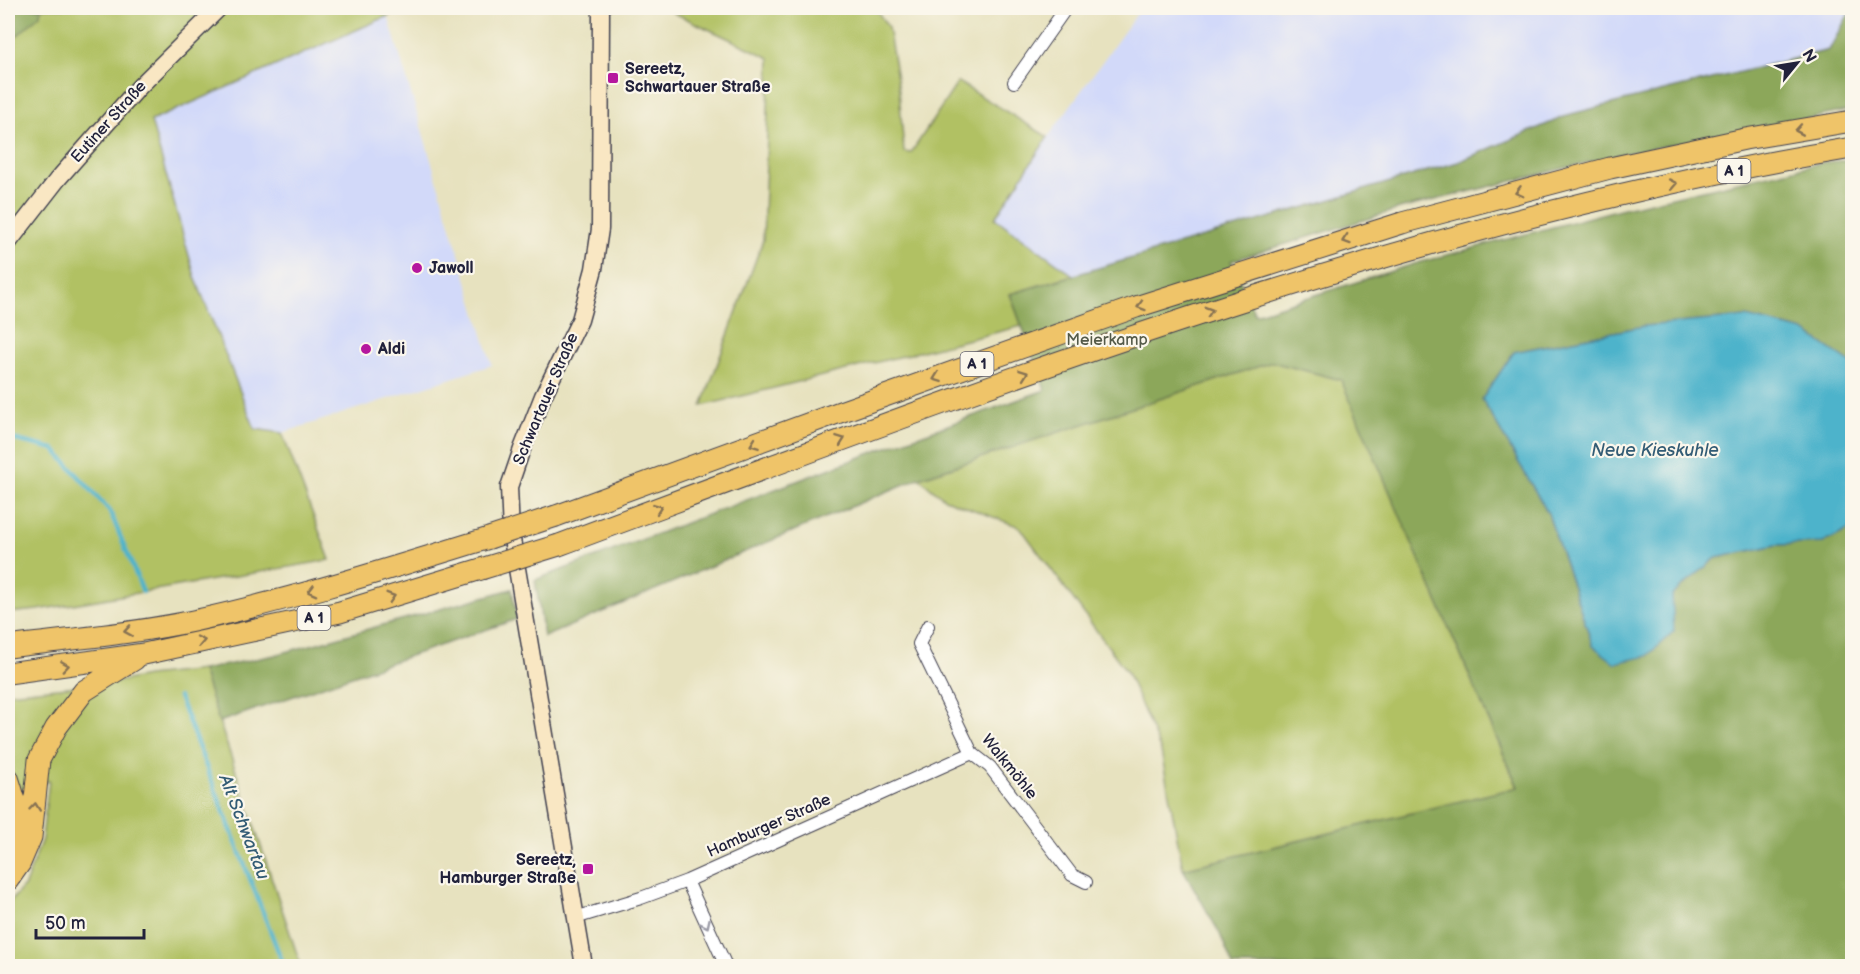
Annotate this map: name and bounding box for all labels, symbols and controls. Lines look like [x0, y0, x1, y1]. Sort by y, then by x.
north arrow [1767, 33, 1827, 93]
text: N [1797, 46, 1820, 66]
place label: Sereetz, Schwartauer Straße [625, 60, 770, 97]
marker: Sereetz, Schwartauer Straße [606, 71, 620, 85]
street label: Eutiner Straße [67, 77, 151, 167]
one-way arrow [1794, 123, 1803, 135]
road number: A 1 [1718, 159, 1750, 183]
one-way arrow [1667, 178, 1677, 191]
one-way arrow [1514, 185, 1525, 197]
one-way arrow [1341, 233, 1352, 245]
place label: Jawoll [429, 259, 474, 278]
marker: Jawoll [410, 261, 424, 275]
one-way arrow [1136, 299, 1147, 311]
one-way arrow [1203, 306, 1214, 319]
street label: Schwartauer Straße [510, 330, 583, 468]
park label: Meierkamp [1066, 331, 1148, 350]
place label: Aldi [377, 340, 405, 359]
marker: Aldi [359, 342, 373, 356]
road number: A 1 [960, 352, 994, 376]
one-way arrow [1019, 369, 1029, 382]
one-way arrow [932, 370, 943, 383]
one-way arrow [835, 435, 846, 447]
one-way arrow [749, 437, 760, 449]
water label: Neue Kieskuhle [1591, 440, 1719, 461]
one-way arrow [652, 503, 663, 515]
one-way arrow [307, 584, 317, 597]
one-way arrow [385, 592, 396, 604]
road number: A 1 [298, 606, 330, 630]
one-way arrow [124, 624, 134, 637]
one-way arrow [196, 636, 206, 649]
one-way arrow [61, 660, 70, 672]
street label: Walkmöhle [977, 731, 1041, 804]
water label: Alt Schwartau [214, 771, 274, 882]
street label: Hamburger Straße [704, 790, 834, 862]
one-way arrow [28, 803, 41, 812]
place label: Sereetz, Hamburger Straße [439, 851, 576, 888]
marker: Sereetz, Hamburger Straße [581, 862, 595, 876]
scale bar [36, 902, 144, 940]
text: 50 m [45, 913, 86, 934]
one-way arrow [699, 917, 711, 928]

